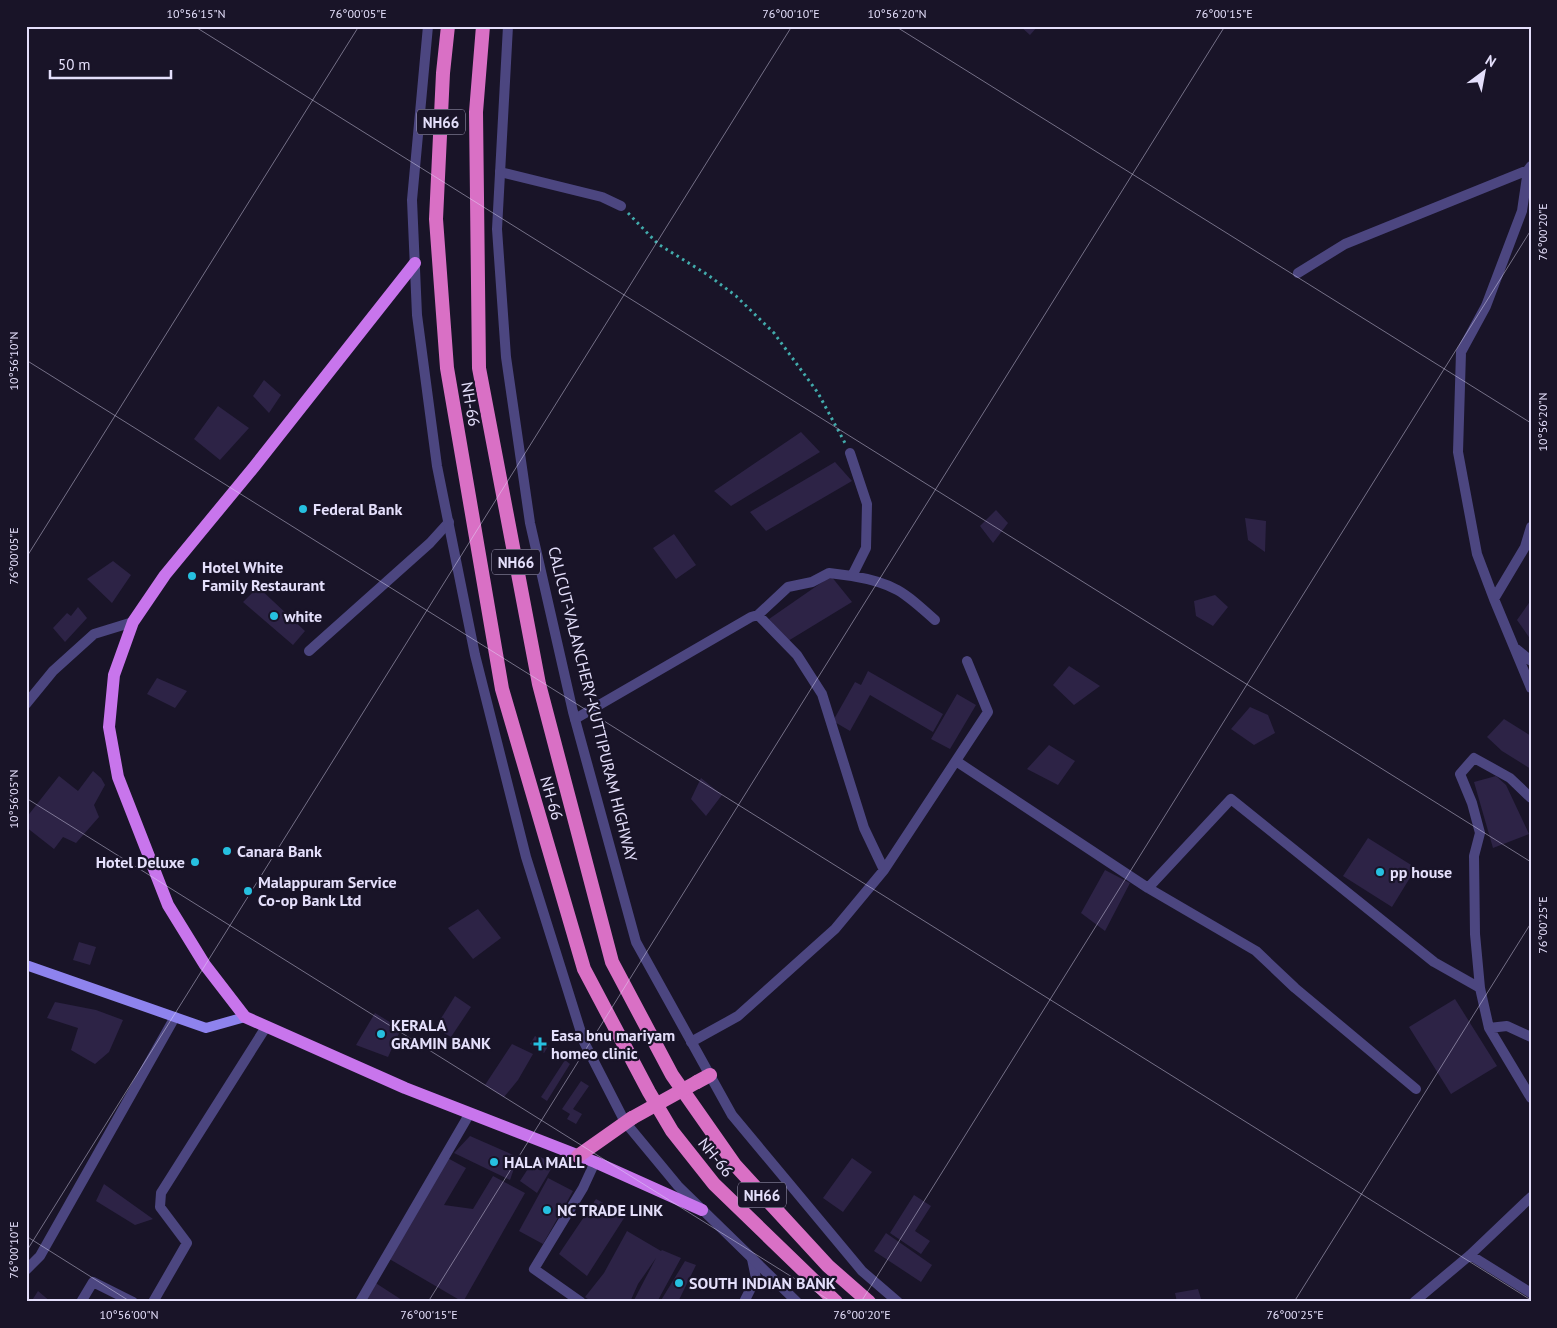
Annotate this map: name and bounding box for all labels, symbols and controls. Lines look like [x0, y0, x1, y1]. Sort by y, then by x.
text: 10°56'15"N [166, 6, 226, 21]
text: 76°00'05"E [329, 6, 387, 21]
text: 76°00'10"E [762, 6, 820, 21]
text: 10°56'20"N [867, 6, 927, 21]
text: 76°00'15"E [1195, 6, 1253, 21]
scale bar [50, 48, 171, 80]
north arrow [1460, 48, 1510, 98]
text: N [1482, 51, 1500, 71]
text: 50 m [58, 55, 91, 74]
road number: NH66 [417, 110, 465, 134]
text: 76°00'20"E [1535, 203, 1550, 261]
text: 10°56'10"N [6, 331, 21, 391]
street label: NH-66 [457, 380, 485, 428]
text: 10°56'20"N [1535, 392, 1550, 452]
place label: Federal Bank [313, 499, 402, 519]
marker: Federal Bank [297, 503, 309, 515]
text: 76°00'05"E [6, 527, 21, 585]
street label: CALICUT-VALANCHERY-KUTTIPURAM HIGHWAY [544, 544, 642, 864]
road number: NH66 [492, 550, 540, 574]
place label: Hotel White Family Restaurant [202, 557, 325, 595]
marker: Hotel White Family Restaurant [186, 570, 198, 582]
place label: white [283, 606, 322, 626]
marker: white [268, 610, 280, 622]
text: 10°56'05"N [6, 769, 21, 829]
street label: NH-66 [536, 774, 568, 822]
place label: Canara Bank [237, 841, 322, 861]
marker: Canara Bank [221, 845, 233, 857]
place label: Hotel Deluxe [96, 852, 185, 872]
marker: Hotel Deluxe [189, 856, 201, 868]
place label: pp house [1390, 862, 1452, 882]
marker: pp house [1374, 866, 1386, 878]
place label: Malappuram Service Co-op Bank Ltd [258, 872, 397, 910]
marker: Malappuram Service Co-op Bank Ltd [242, 885, 254, 897]
text: 76°00'25"E [1535, 896, 1550, 954]
place label: KERALA GRAMIN BANK [391, 1015, 491, 1053]
place label: Easa bnu mariyam homeo clinic [551, 1025, 675, 1063]
marker: KERALA GRAMIN BANK [375, 1028, 387, 1040]
marker: Easa bnu mariyam homeo clinic [533, 1037, 547, 1051]
street label: NH-66 [694, 1133, 738, 1181]
place label: HALA MALL [504, 1152, 585, 1172]
marker: HALA MALL [488, 1156, 500, 1168]
road number: NH66 [738, 1182, 786, 1208]
place label: NC TRADE LINK [557, 1200, 663, 1220]
marker: NC TRADE LINK [541, 1204, 553, 1216]
text: 76°00'10"E [6, 1221, 21, 1279]
place label: SOUTH INDIAN BANK [689, 1273, 836, 1293]
marker: SOUTH INDIAN BANK [673, 1277, 685, 1289]
text: 10°56'00"N [99, 1307, 159, 1322]
text: 76°00'15"E [400, 1307, 458, 1322]
text: 76°00'20"E [833, 1307, 891, 1322]
text: 76°00'25"E [1266, 1307, 1324, 1322]

